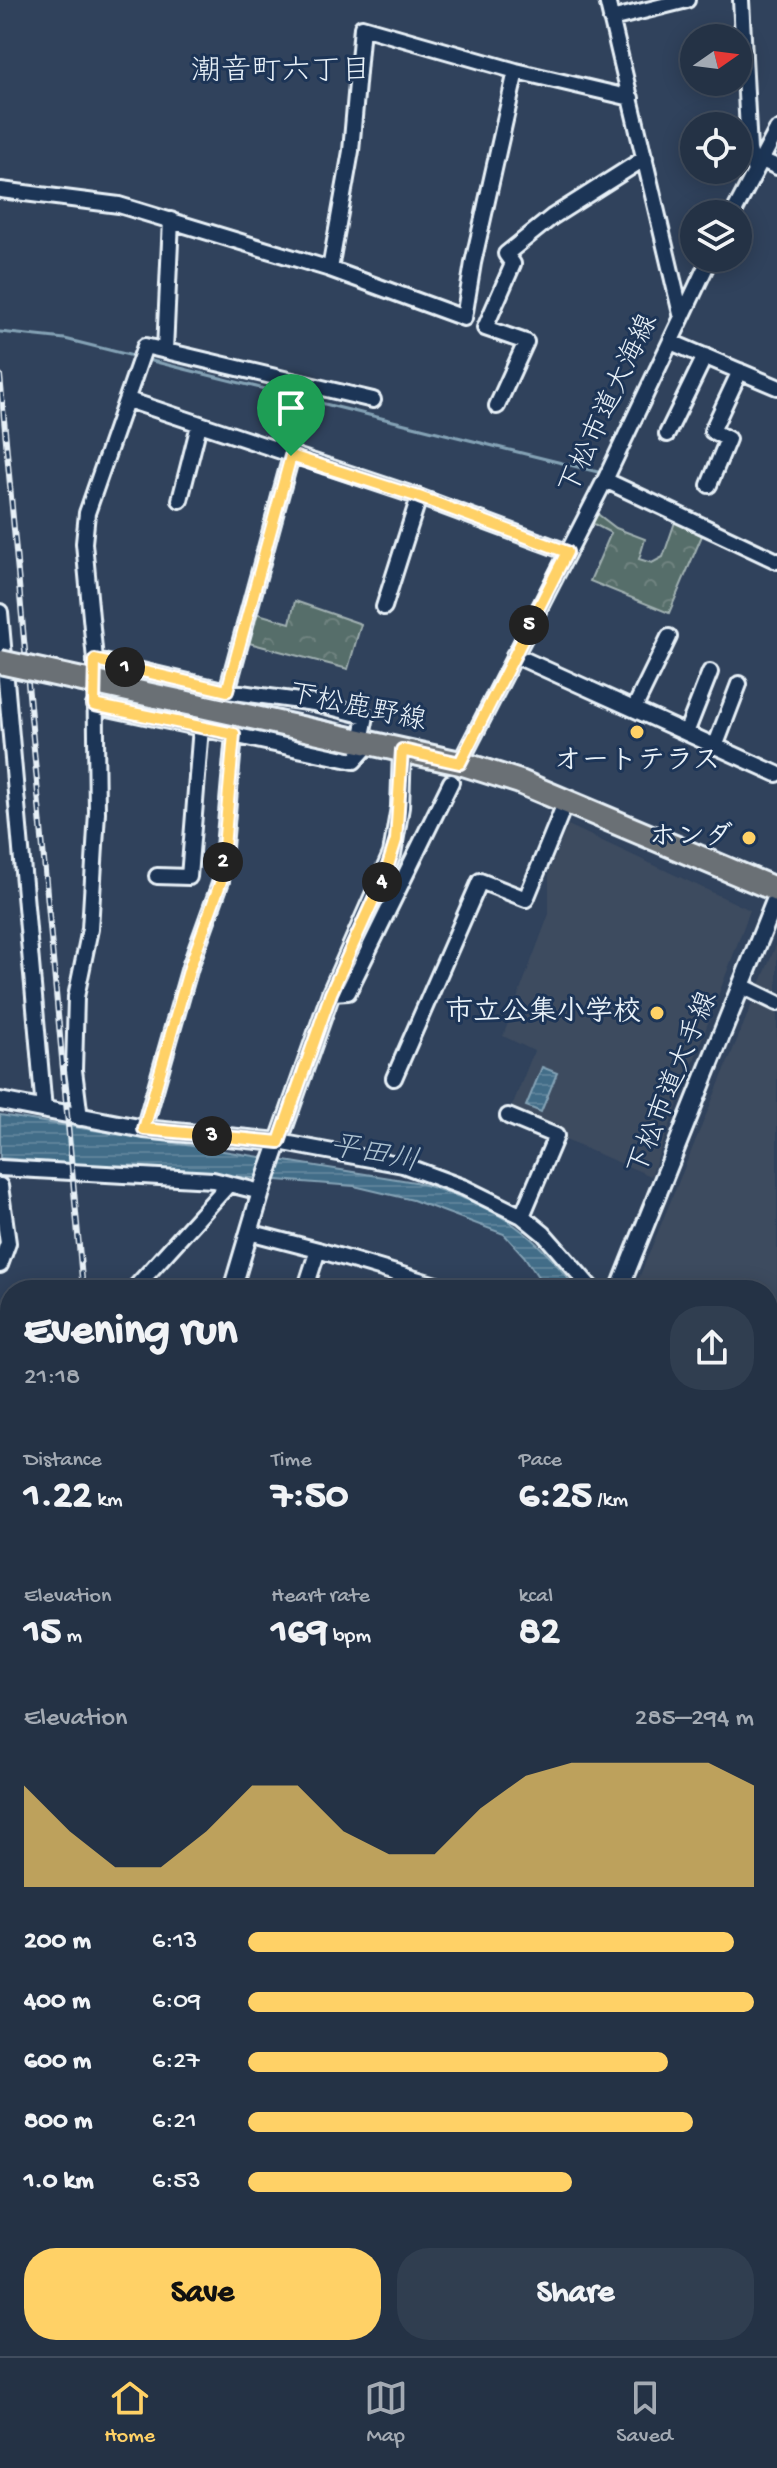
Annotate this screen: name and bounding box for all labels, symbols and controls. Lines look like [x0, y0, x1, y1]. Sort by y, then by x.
north arrow [680, 24, 752, 96]
map controls [680, 24, 752, 272]
district label: 潮音町六丁目 [191, 54, 371, 91]
button: locate [680, 112, 752, 184]
button: layers [680, 200, 752, 272]
street label: 下松市道大海線 [553, 309, 666, 501]
pin [257, 374, 325, 456]
icon: arrive [269, 386, 313, 430]
pin: 5 [509, 605, 549, 645]
text: 5 [523, 612, 535, 638]
pin: 1 [105, 647, 145, 687]
text: 1 [121, 654, 129, 680]
street label: 下松鹿野線 [285, 677, 429, 740]
marker: オートテラス [628, 723, 646, 741]
place label: オートテラス [554, 746, 720, 779]
place label: ホンダ [649, 821, 733, 855]
marker: ホンダ [740, 829, 758, 847]
pin: 2 [203, 842, 243, 882]
text: 2 [218, 849, 228, 875]
pin: 4 [362, 862, 402, 902]
text: 4 [377, 869, 387, 895]
street label: 下松市道大手線 [621, 987, 726, 1181]
place label: 市立公集小学校 [445, 996, 641, 1030]
marker: 市立公集小学校 [648, 1004, 666, 1022]
pin: 3 [192, 1116, 232, 1156]
text: 3 [206, 1123, 218, 1149]
water label: 平田川 [326, 1130, 422, 1182]
button: share [670, 1306, 754, 1390]
text: Evening run [24, 1307, 237, 1359]
text: 21:18 [24, 1363, 80, 1394]
text: Distance [24, 1448, 102, 1474]
text: Time [271, 1448, 312, 1474]
text: Pace [519, 1448, 562, 1474]
text: 1.22 [24, 1474, 92, 1521]
text: 7:50 [271, 1474, 348, 1521]
text: 6:25 [519, 1474, 592, 1521]
text: km [92, 1488, 123, 1514]
text: /km [592, 1488, 628, 1514]
text: Elevation [24, 1584, 111, 1610]
text: Heart rate [271, 1584, 370, 1610]
text: kcal [519, 1584, 553, 1610]
text: 15 [24, 1610, 61, 1657]
text: 169 [271, 1610, 328, 1657]
text: 82 [519, 1610, 560, 1657]
text: m [61, 1624, 82, 1650]
text: bpm [328, 1624, 371, 1650]
text: Elevation [24, 1704, 127, 1735]
text: 285–294 m [635, 1704, 754, 1735]
text: 200 m [24, 1927, 91, 1958]
text: 6:13 [152, 1927, 197, 1958]
text: 400 m [24, 1987, 90, 2018]
text: 6:09 [152, 1987, 201, 2018]
text: 600 m [24, 2047, 91, 2078]
text: 6:27 [152, 2047, 200, 2078]
text: 800 m [24, 2107, 92, 2138]
text: 6:21 [152, 2107, 197, 2138]
text: 1.0 km [24, 2167, 94, 2198]
text: 6:53 [152, 2167, 201, 2198]
button: Save [24, 2248, 381, 2340]
button: Share [397, 2248, 754, 2340]
tab: Home [104, 2376, 155, 2450]
tab: Map [364, 2376, 408, 2450]
tab: Saved [616, 2376, 673, 2450]

